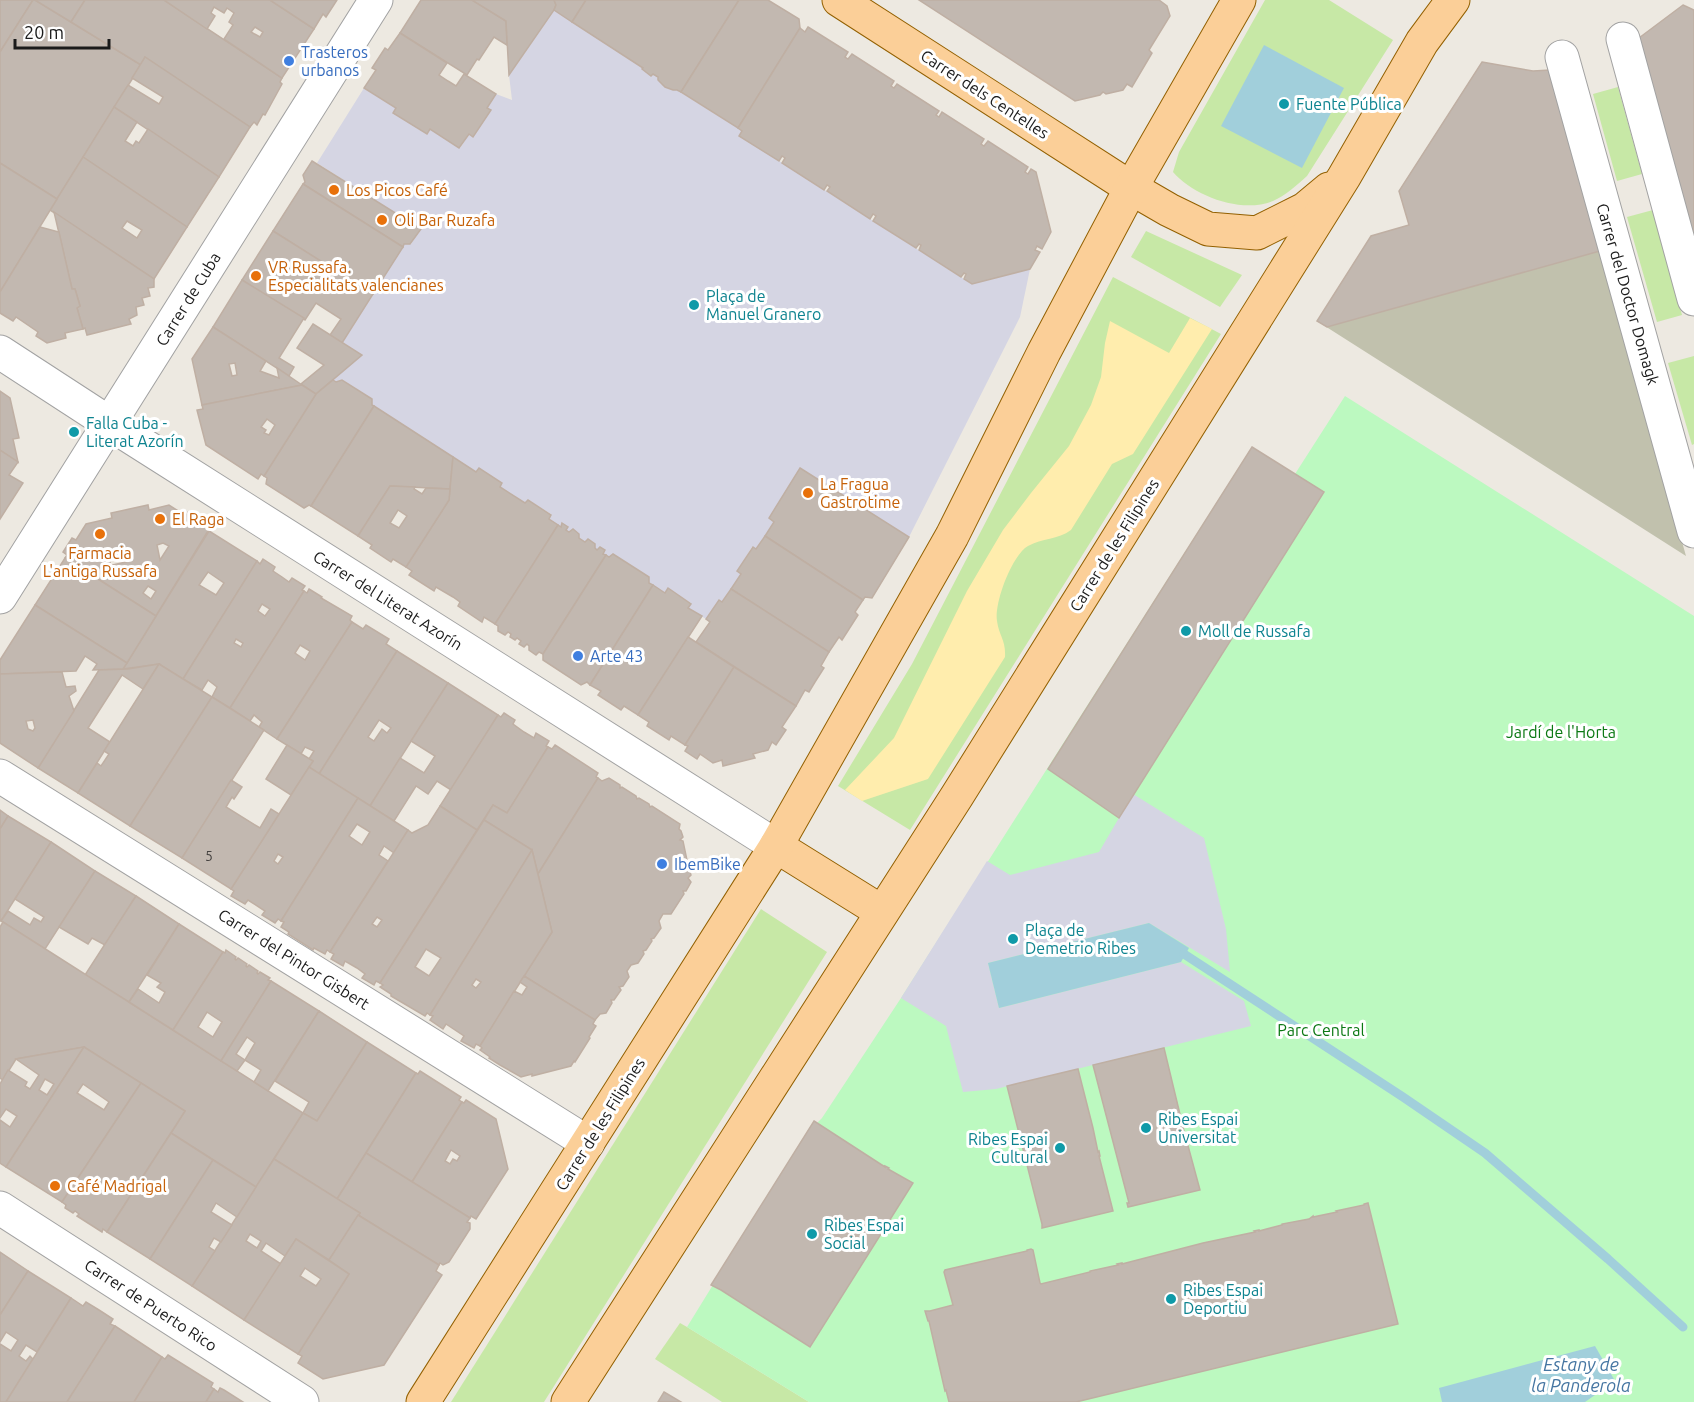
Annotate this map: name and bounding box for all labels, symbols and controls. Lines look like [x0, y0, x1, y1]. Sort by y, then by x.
scale bar [15, 12, 110, 50]
text: 20 m [24, 22, 64, 42]
place label: Trasteros urbanos [301, 43, 368, 79]
street label: Carrer dels Centelles [918, 46, 1052, 142]
marker: Trasteros urbanos [282, 54, 296, 68]
place label: Fuente Pública [1296, 95, 1402, 113]
marker: Fuente Pública [1277, 97, 1291, 111]
place label: Los Picos Café [346, 181, 448, 199]
marker: Los Picos Café [327, 183, 341, 197]
street label: Carrer del Doctor Domagk [1593, 201, 1663, 387]
place label: Oli Bar Ruzafa [394, 211, 495, 229]
marker: Oli Bar Ruzafa [375, 213, 389, 227]
street label: Carrer de Cuba [152, 249, 224, 349]
place label: VR Russafa. Especialitats valencianes [268, 258, 444, 294]
marker: VR Russafa. Especialitats valencianes [249, 269, 263, 283]
place label: Plaça de Manuel Granero [706, 287, 821, 323]
marker: Plaça de Manuel Granero [687, 298, 701, 312]
place label: Falla Cuba - Literat Azorín [86, 414, 184, 450]
marker: Falla Cuba - Literat Azorín [67, 425, 81, 439]
place label: La Fragua Gastrotime [820, 475, 900, 511]
street label: Carrer de les Filipines [1066, 475, 1162, 615]
marker: La Fragua Gastrotime [801, 486, 815, 500]
place label: El Raga [172, 510, 224, 528]
marker: El Raga [153, 512, 167, 526]
marker: Farmacia L'antiga Russafa [93, 527, 107, 541]
place label: Farmacia L'antiga Russafa [43, 544, 157, 580]
street label: Carrer del Literat Azorín [310, 547, 466, 653]
place label: Moll de Russafa [1198, 622, 1311, 640]
marker: Moll de Russafa [1179, 624, 1193, 638]
place label: Arte 43 [590, 647, 643, 665]
marker: Arte 43 [571, 649, 585, 663]
park label: Jardí de l'Horta [1506, 723, 1616, 741]
house number: 5 [205, 848, 213, 864]
place label: IbemBike [674, 855, 741, 873]
marker: IbemBike [655, 857, 669, 871]
street label: Carrer del Pintor Gisbert [215, 905, 373, 1013]
place label: Plaça de Demetrio Ribes [1025, 921, 1136, 957]
marker: Plaça de Demetrio Ribes [1006, 932, 1020, 946]
park label: Parc Central [1277, 1021, 1365, 1039]
street label: Carrer de les Filipines [552, 1054, 648, 1194]
place label: Ribes Espai Universitat [1158, 1110, 1238, 1146]
marker: Ribes Espai Universitat [1139, 1121, 1153, 1135]
place label: Ribes Espai Cultural [968, 1130, 1048, 1166]
marker: Ribes Espai Cultural [1053, 1141, 1067, 1155]
place label: Café Madrigal [67, 1177, 167, 1195]
marker: Café Madrigal [48, 1179, 62, 1193]
place label: Ribes Espai Social [824, 1216, 904, 1252]
marker: Ribes Espai Social [805, 1227, 819, 1241]
street label: Carrer de Puerto Rico [81, 1255, 221, 1355]
place label: Ribes Espai Deportiu [1183, 1281, 1263, 1317]
marker: Ribes Espai Deportiu [1164, 1292, 1178, 1306]
water label: Estany de la Panderola [1531, 1354, 1631, 1395]

